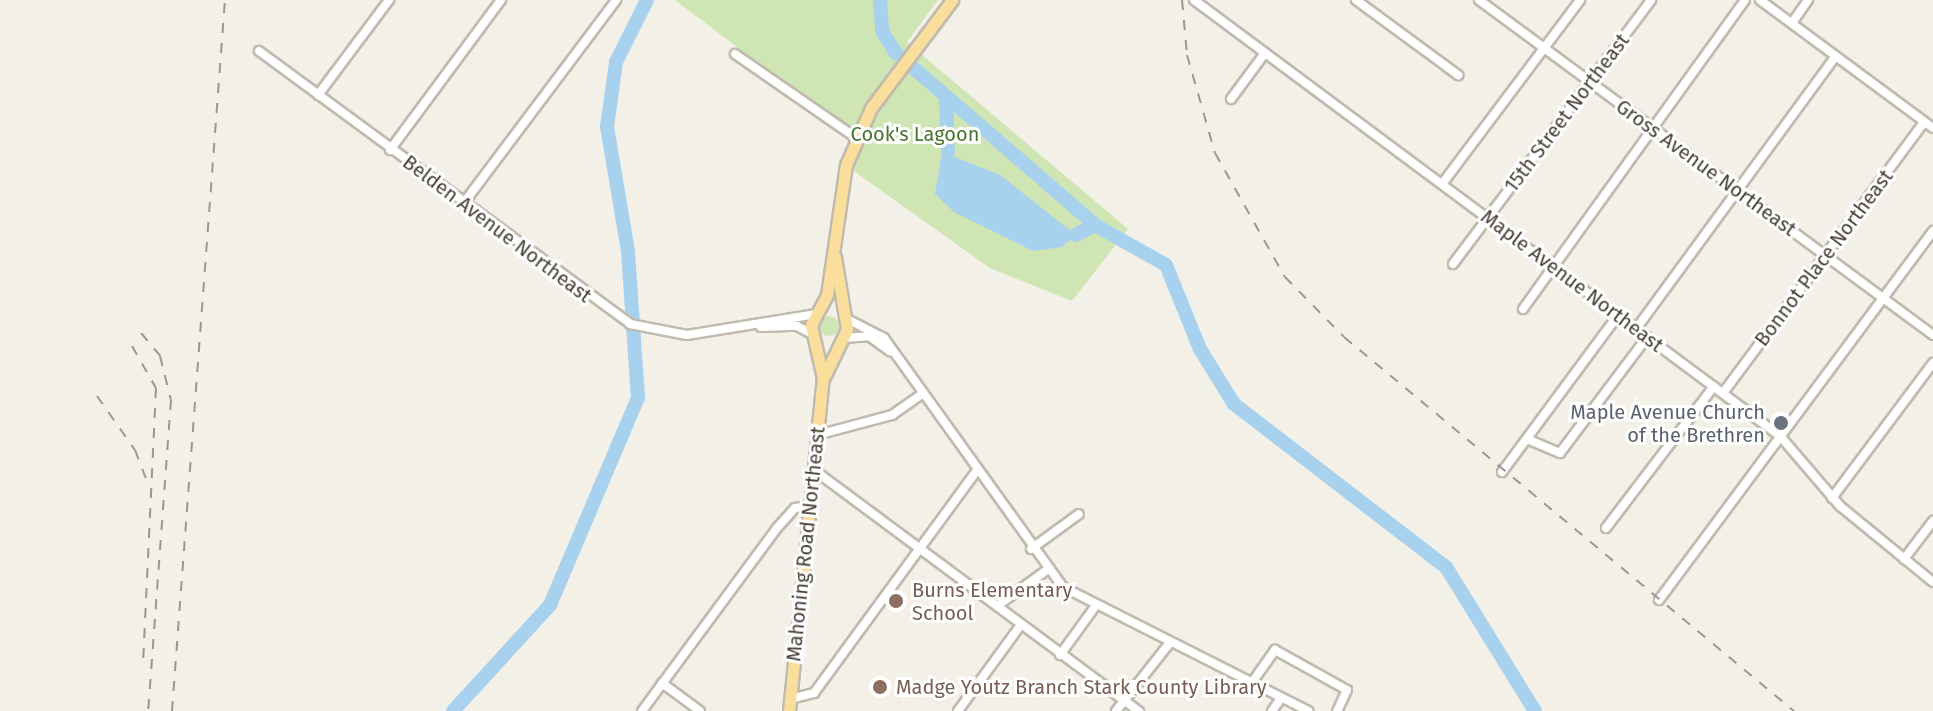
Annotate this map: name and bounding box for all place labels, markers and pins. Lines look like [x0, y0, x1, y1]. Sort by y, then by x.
place label: Maple Avenue Church of the Brethren [1570, 400, 1765, 447]
marker: Maple Avenue Church of the Brethren [1772, 414, 1790, 432]
place label: Burns Elementary School [912, 578, 1072, 625]
marker: Burns Elementary School [887, 592, 905, 610]
place label: Madge Youtz Branch Stark County Library [896, 675, 1267, 699]
marker: Madge Youtz Branch Stark County Library [871, 678, 889, 696]

